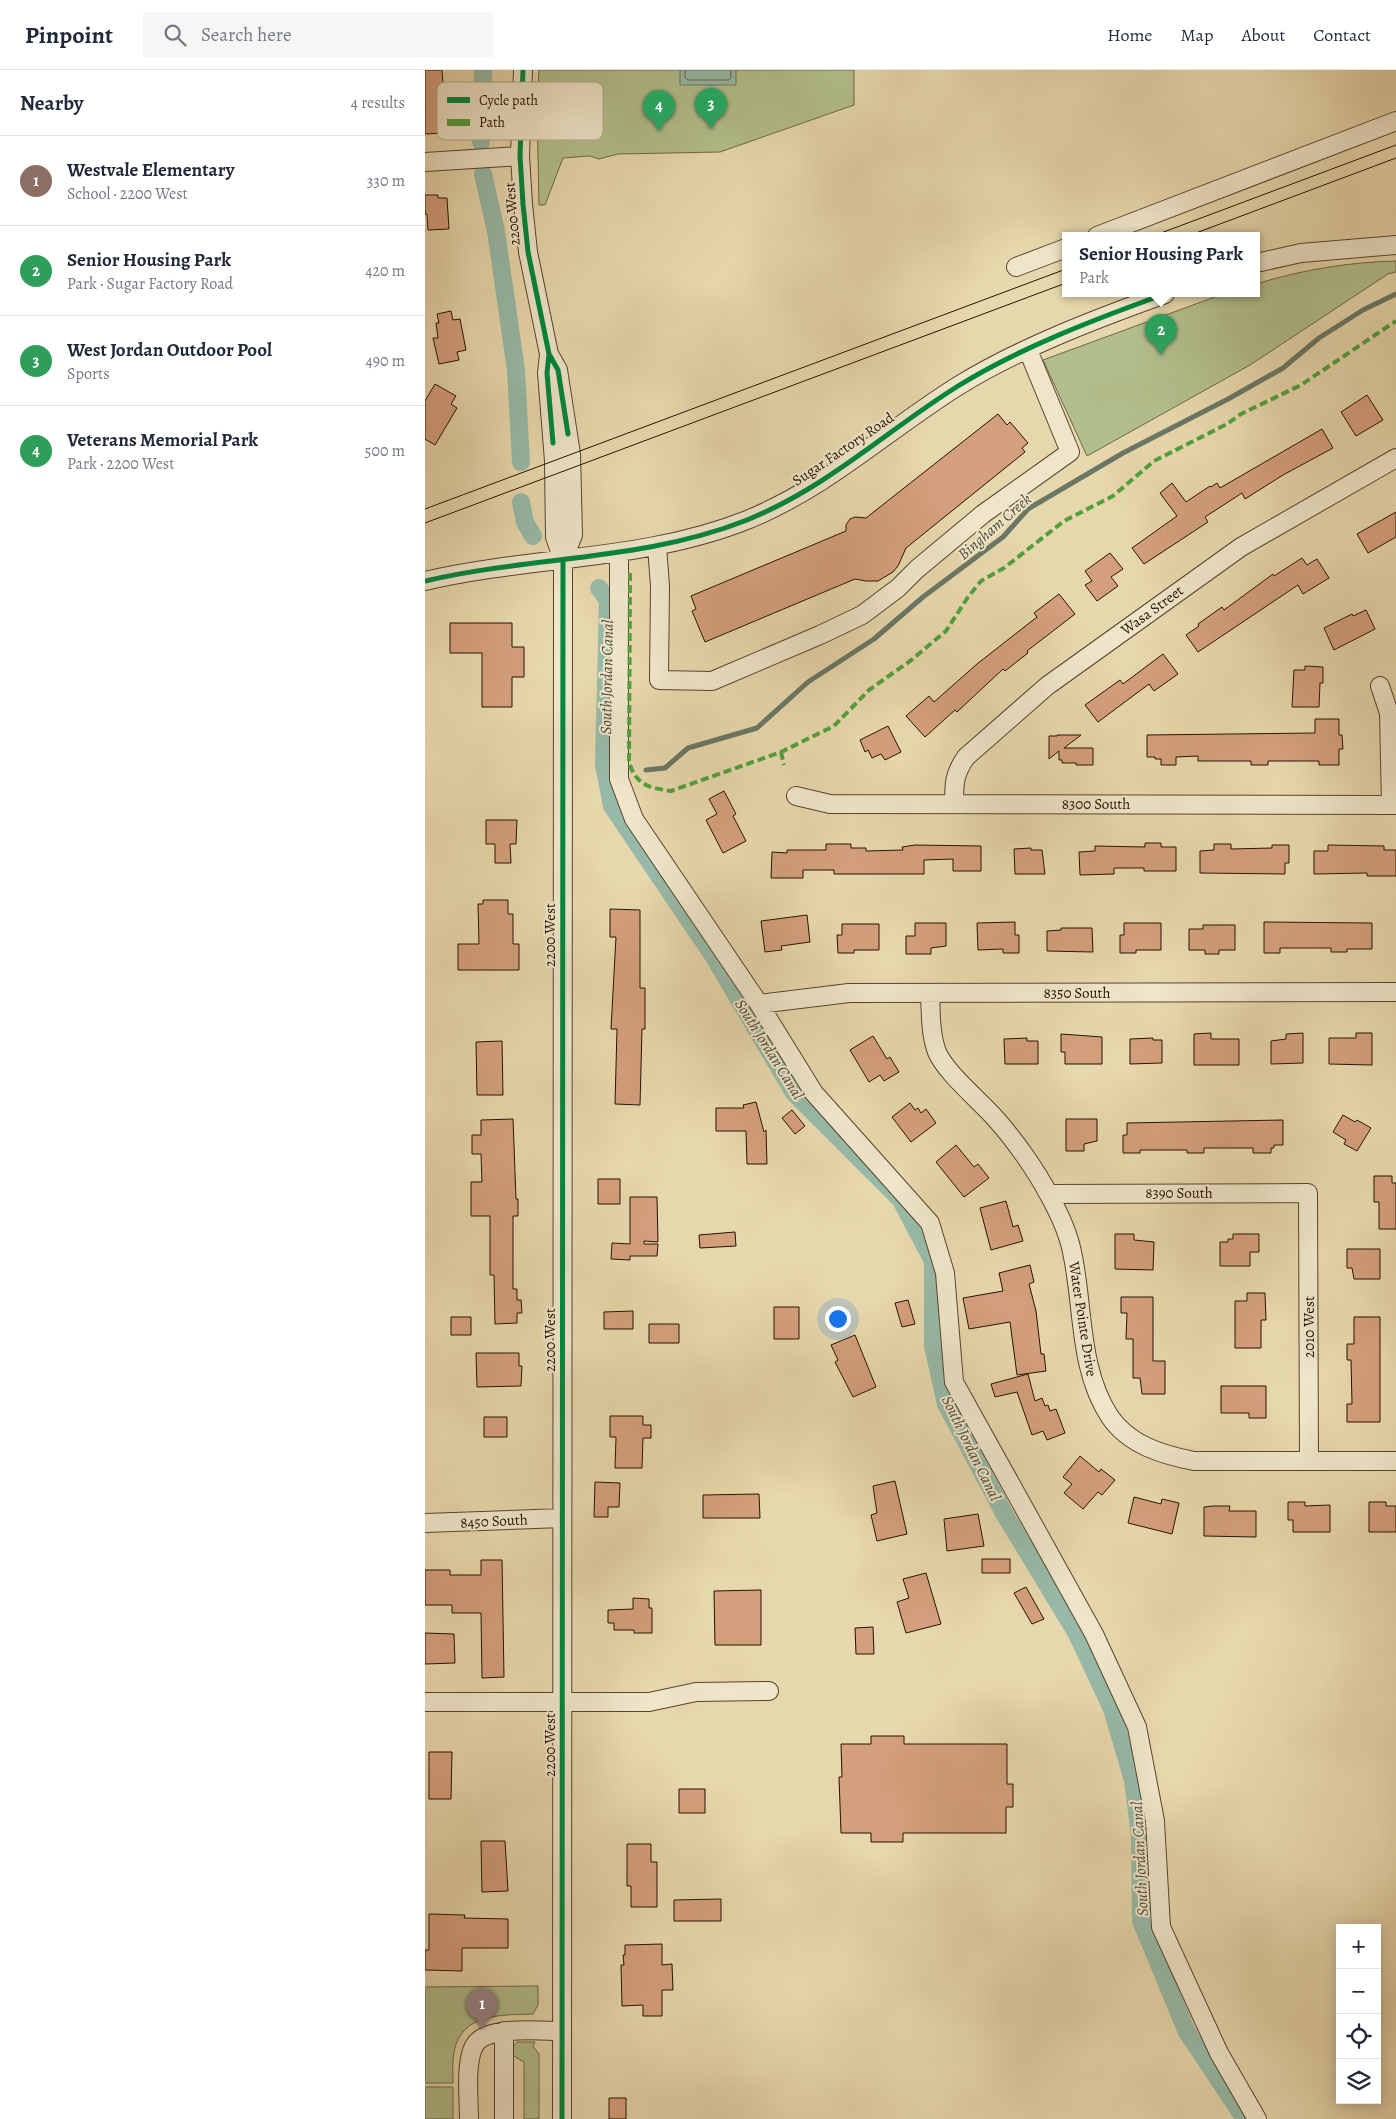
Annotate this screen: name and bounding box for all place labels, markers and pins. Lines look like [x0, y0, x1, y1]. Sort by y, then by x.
pin: 3 [695, 88, 727, 129]
pin: 4 [643, 90, 675, 131]
pin: 2 [1145, 314, 1177, 355]
pin: 1 [466, 1988, 498, 2029]

